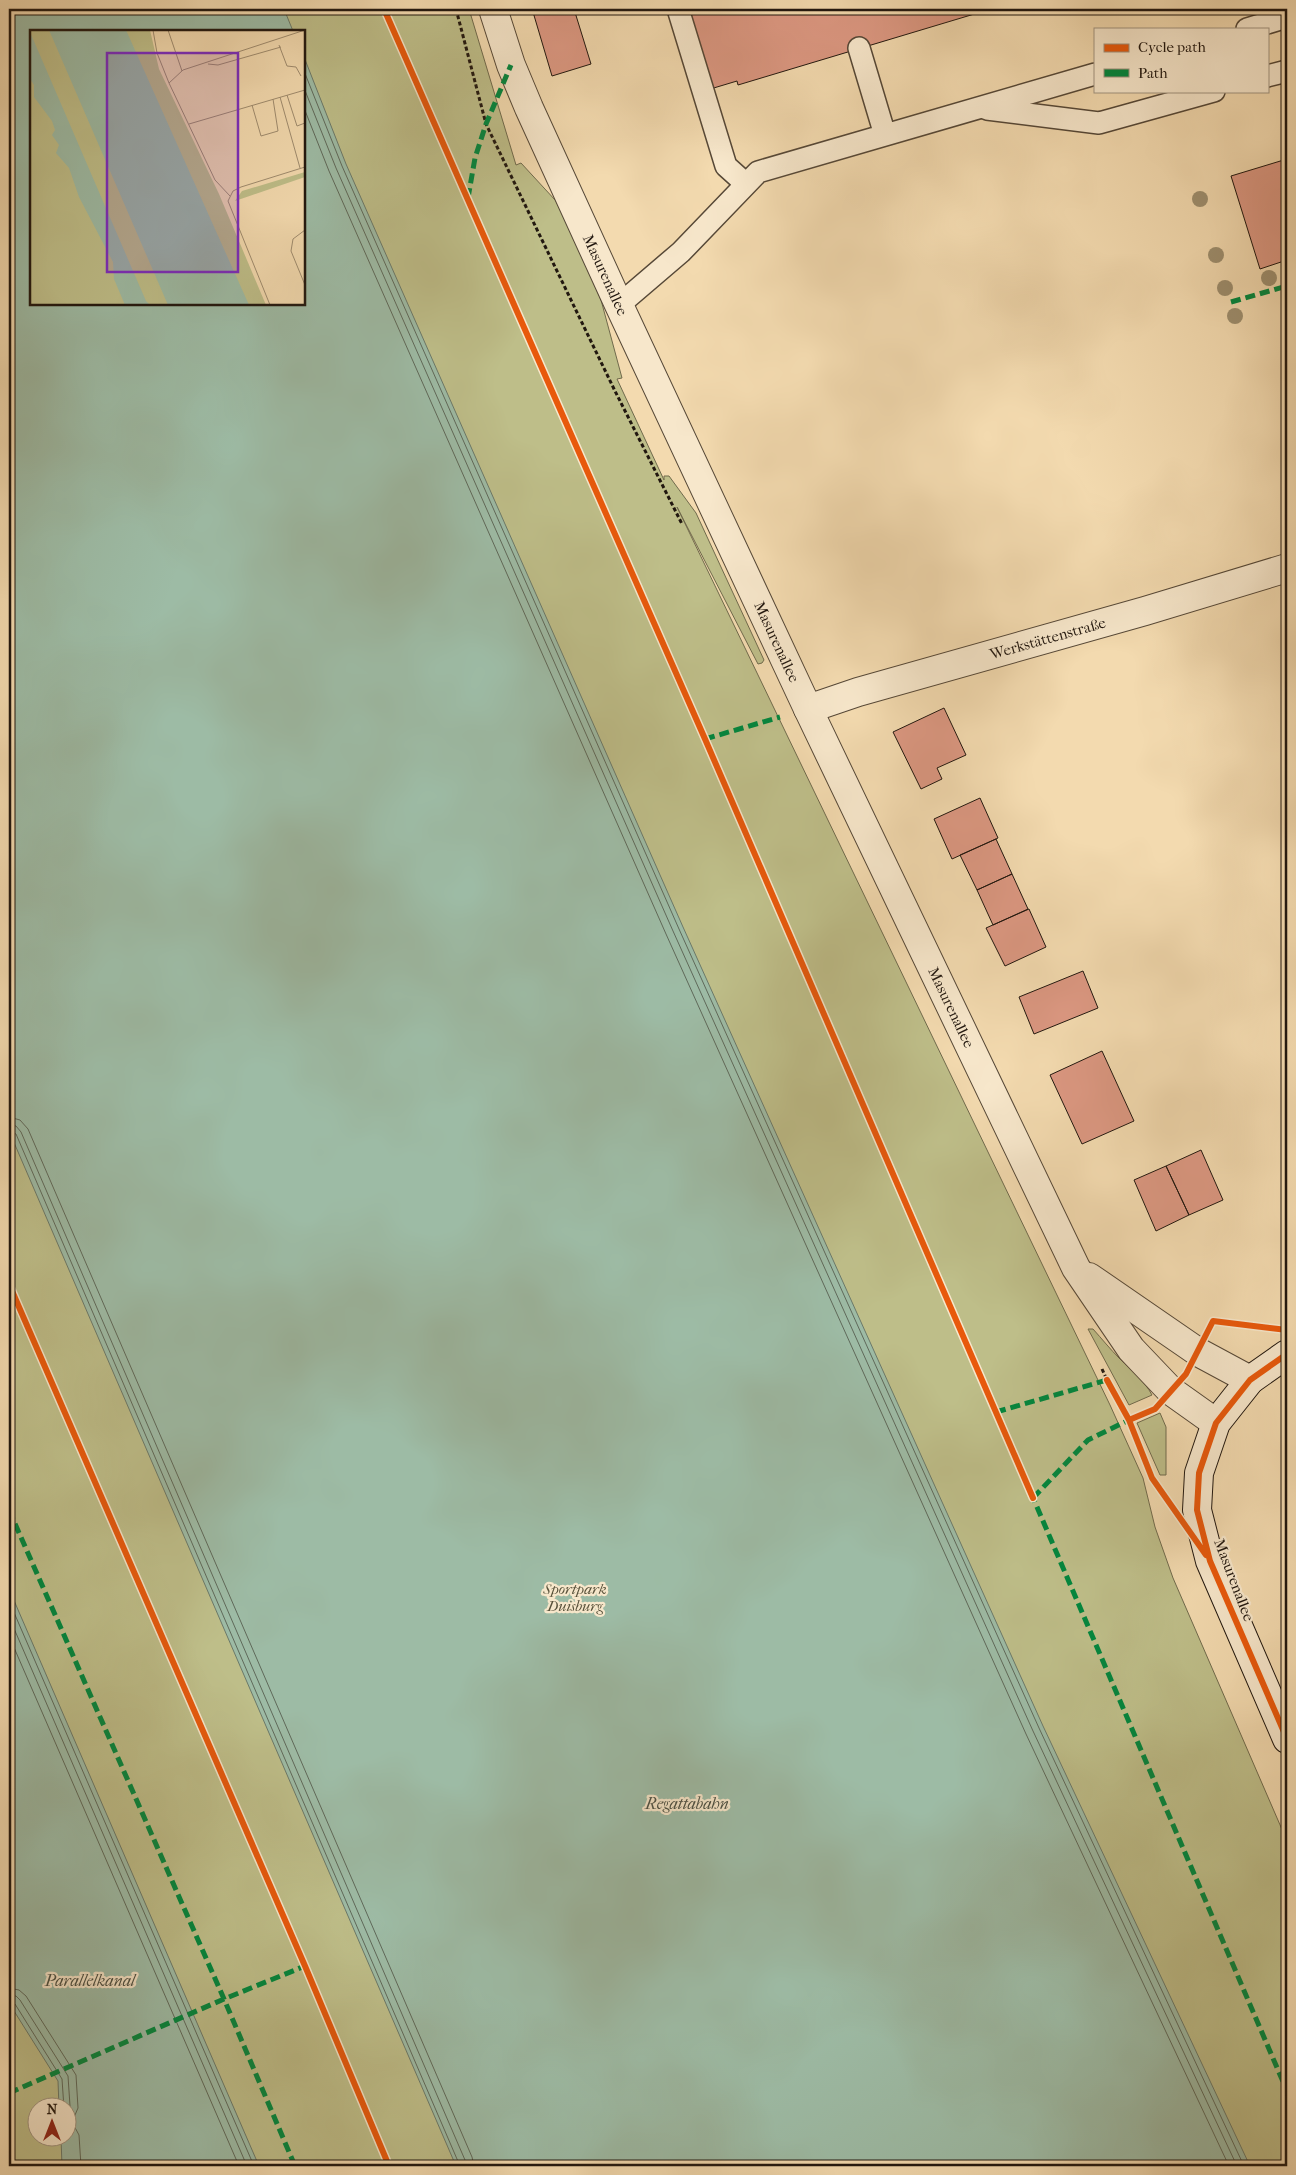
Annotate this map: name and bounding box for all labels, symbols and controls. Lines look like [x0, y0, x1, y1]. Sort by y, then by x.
legend [1094, 28, 1268, 92]
inset map [30, 30, 305, 305]
text: Cycle path [1138, 38, 1206, 56]
text: Path [1138, 64, 1168, 82]
street label: Masurenallee [579, 232, 632, 319]
street label: Masurenallee [750, 599, 803, 686]
street label: Werkstättenstraße [987, 613, 1108, 664]
street label: Masurenallee [924, 964, 978, 1051]
street label: Masurenallee [1210, 1536, 1258, 1624]
park label: Sportpark Duisburg [542, 1580, 607, 1615]
water label: Regattabahn [644, 1794, 729, 1813]
water label: Parallelkanal [44, 1971, 137, 1990]
north arrow [28, 2098, 78, 2148]
text: N [47, 2101, 58, 2118]

